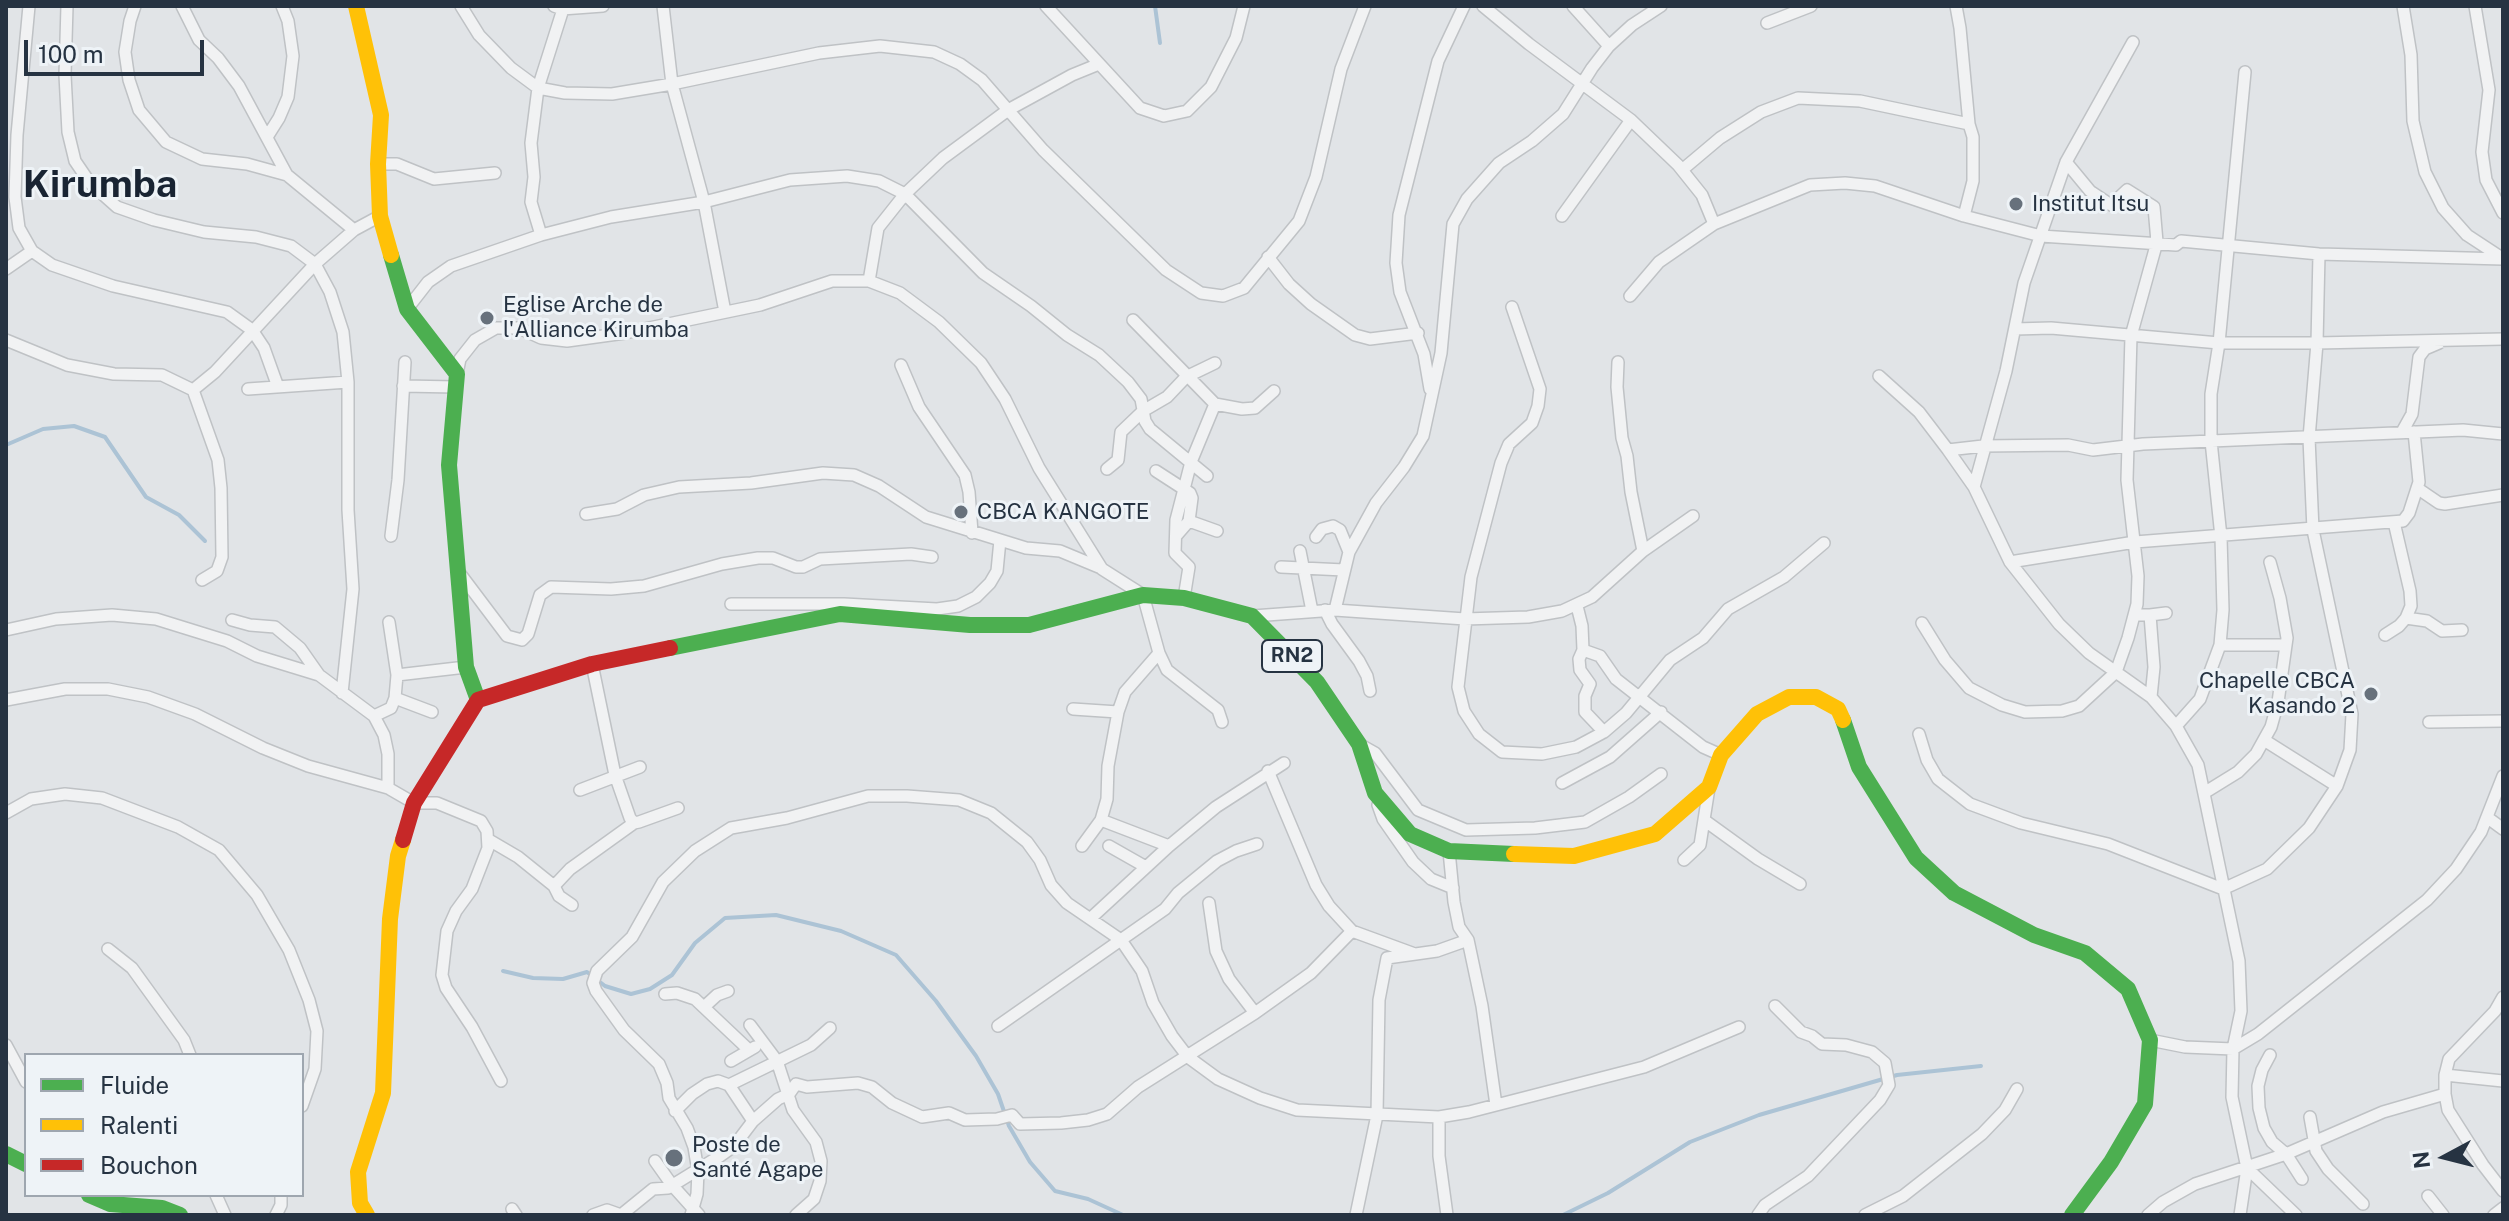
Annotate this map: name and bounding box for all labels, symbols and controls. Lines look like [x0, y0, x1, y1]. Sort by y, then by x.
scale bar [28, 24, 208, 74]
text: 100 m [38, 40, 104, 68]
district label: Kirumba [23, 162, 177, 208]
place label: Institut Itsu [2032, 191, 2149, 217]
marker: Institut Itsu [2007, 195, 2025, 213]
place label: Eglise Arche de l'Alliance Kirumba [503, 292, 689, 344]
marker: Eglise Arche de l'Alliance Kirumba [478, 309, 496, 327]
place label: CBCA KANGOTE [977, 499, 1149, 525]
marker: CBCA KANGOTE [952, 503, 970, 521]
road number: RN2 [1262, 640, 1322, 672]
place label: Chapelle CBCA Kasando 2 [2199, 668, 2355, 720]
marker: Chapelle CBCA Kasando 2 [2362, 685, 2380, 703]
legend [24, 1053, 304, 1197]
text: Fluide [100, 1071, 169, 1099]
text: Ralenti [100, 1111, 178, 1139]
north arrow [2405, 1117, 2485, 1197]
place label: Poste de Santé Agape [692, 1132, 823, 1184]
marker: Poste de Santé Agape [663, 1147, 685, 1169]
text: N [2407, 1150, 2435, 1170]
text: Bouchon [100, 1151, 198, 1179]

